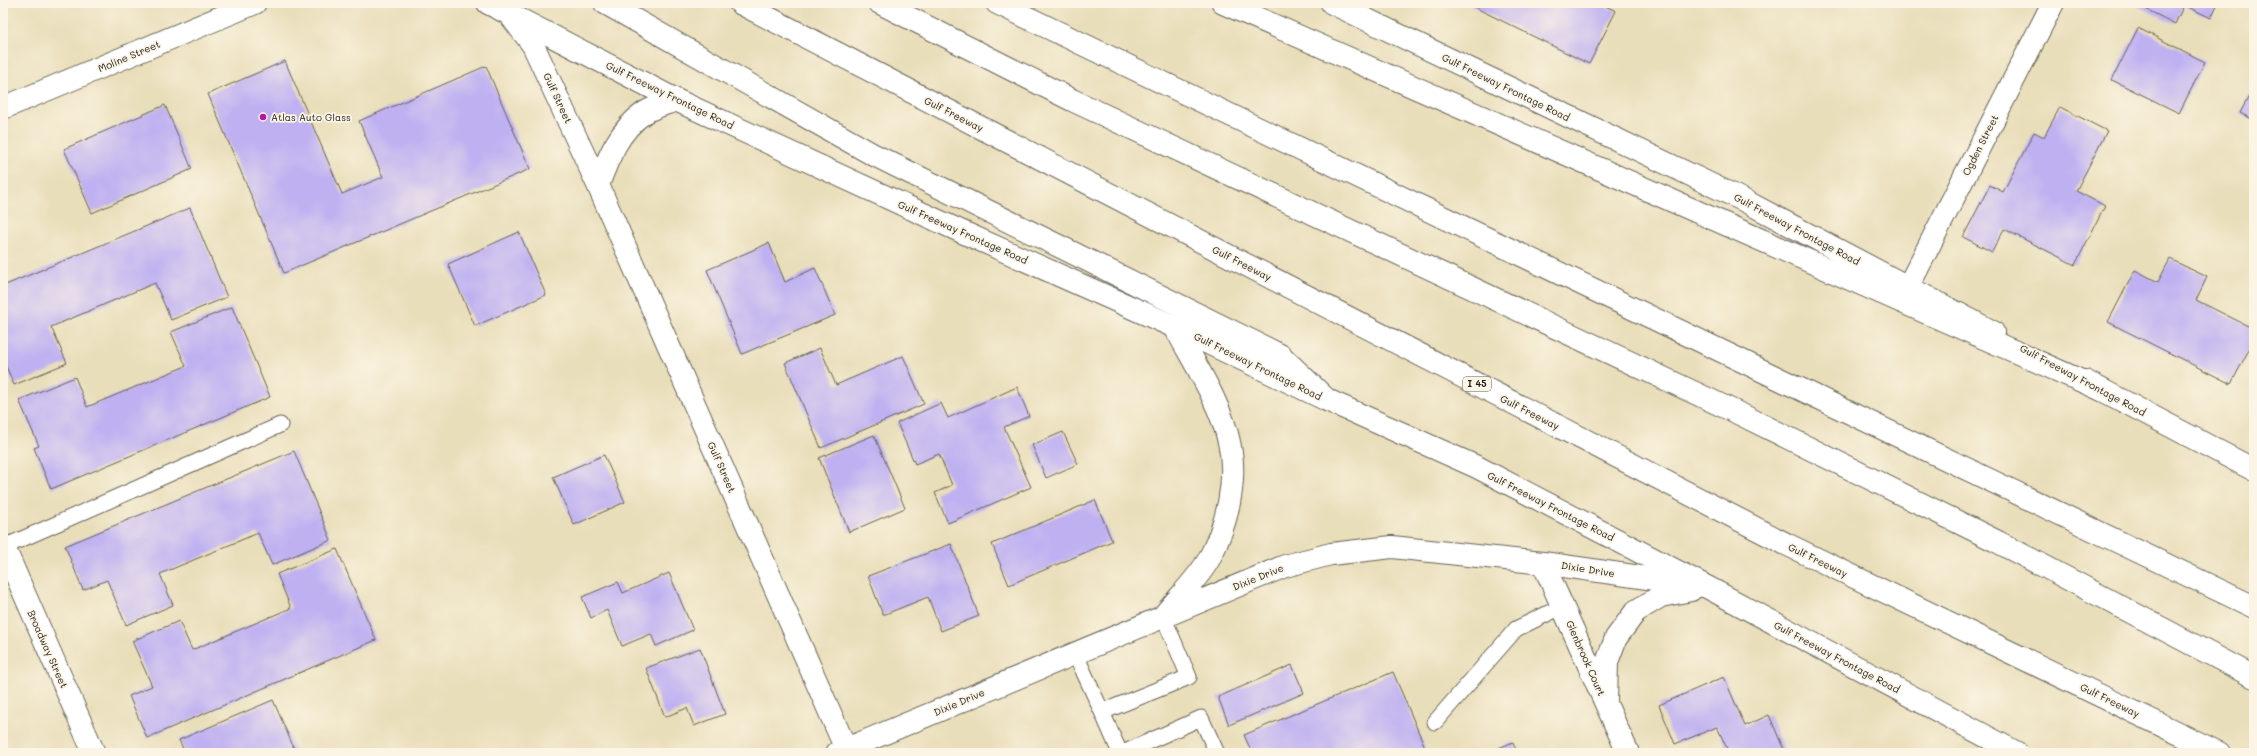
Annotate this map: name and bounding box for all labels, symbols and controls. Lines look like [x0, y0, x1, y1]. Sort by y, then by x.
street label: Moline Street [96, 37, 162, 75]
street label: Gulf Freeway Frontage Road [1440, 50, 1572, 124]
street label: Gulf Freeway Frontage Road [604, 58, 736, 132]
street label: Gulf Street [540, 70, 576, 126]
street label: Gulf Freeway [922, 93, 986, 135]
place label: Atlas Auto Glass [271, 110, 351, 124]
marker: Atlas Auto Glass [258, 112, 268, 122]
street label: Ogden Street [1959, 112, 2001, 178]
street label: Gulf Freeway Frontage Road [1732, 190, 1862, 268]
street label: Gulf Freeway Frontage Road [896, 197, 1030, 267]
street label: Gulf Freeway [1210, 242, 1274, 284]
street label: Gulf Freeway Frontage Road [1192, 329, 1324, 403]
street label: Gulf Freeway Frontage Road [2018, 341, 2148, 419]
road number: I 45 [1463, 377, 1491, 391]
street label: Gulf Freeway [1498, 391, 1562, 433]
street label: Gulf Street [705, 439, 739, 495]
street label: Gulf Freeway Frontage Road [1485, 468, 1617, 544]
street label: Gulf Freeway [1786, 540, 1850, 580]
street label: Dixie Drive [1560, 558, 1616, 580]
street label: Dixie Drive [1230, 560, 1286, 594]
street label: Broadway Street [25, 608, 71, 690]
street label: Glenbrook Court [1563, 618, 1609, 698]
street label: Gulf Freeway Frontage Road [1772, 618, 1902, 696]
street label: Gulf Freeway [2078, 680, 2142, 720]
street label: Dixie Drive [931, 685, 987, 719]

